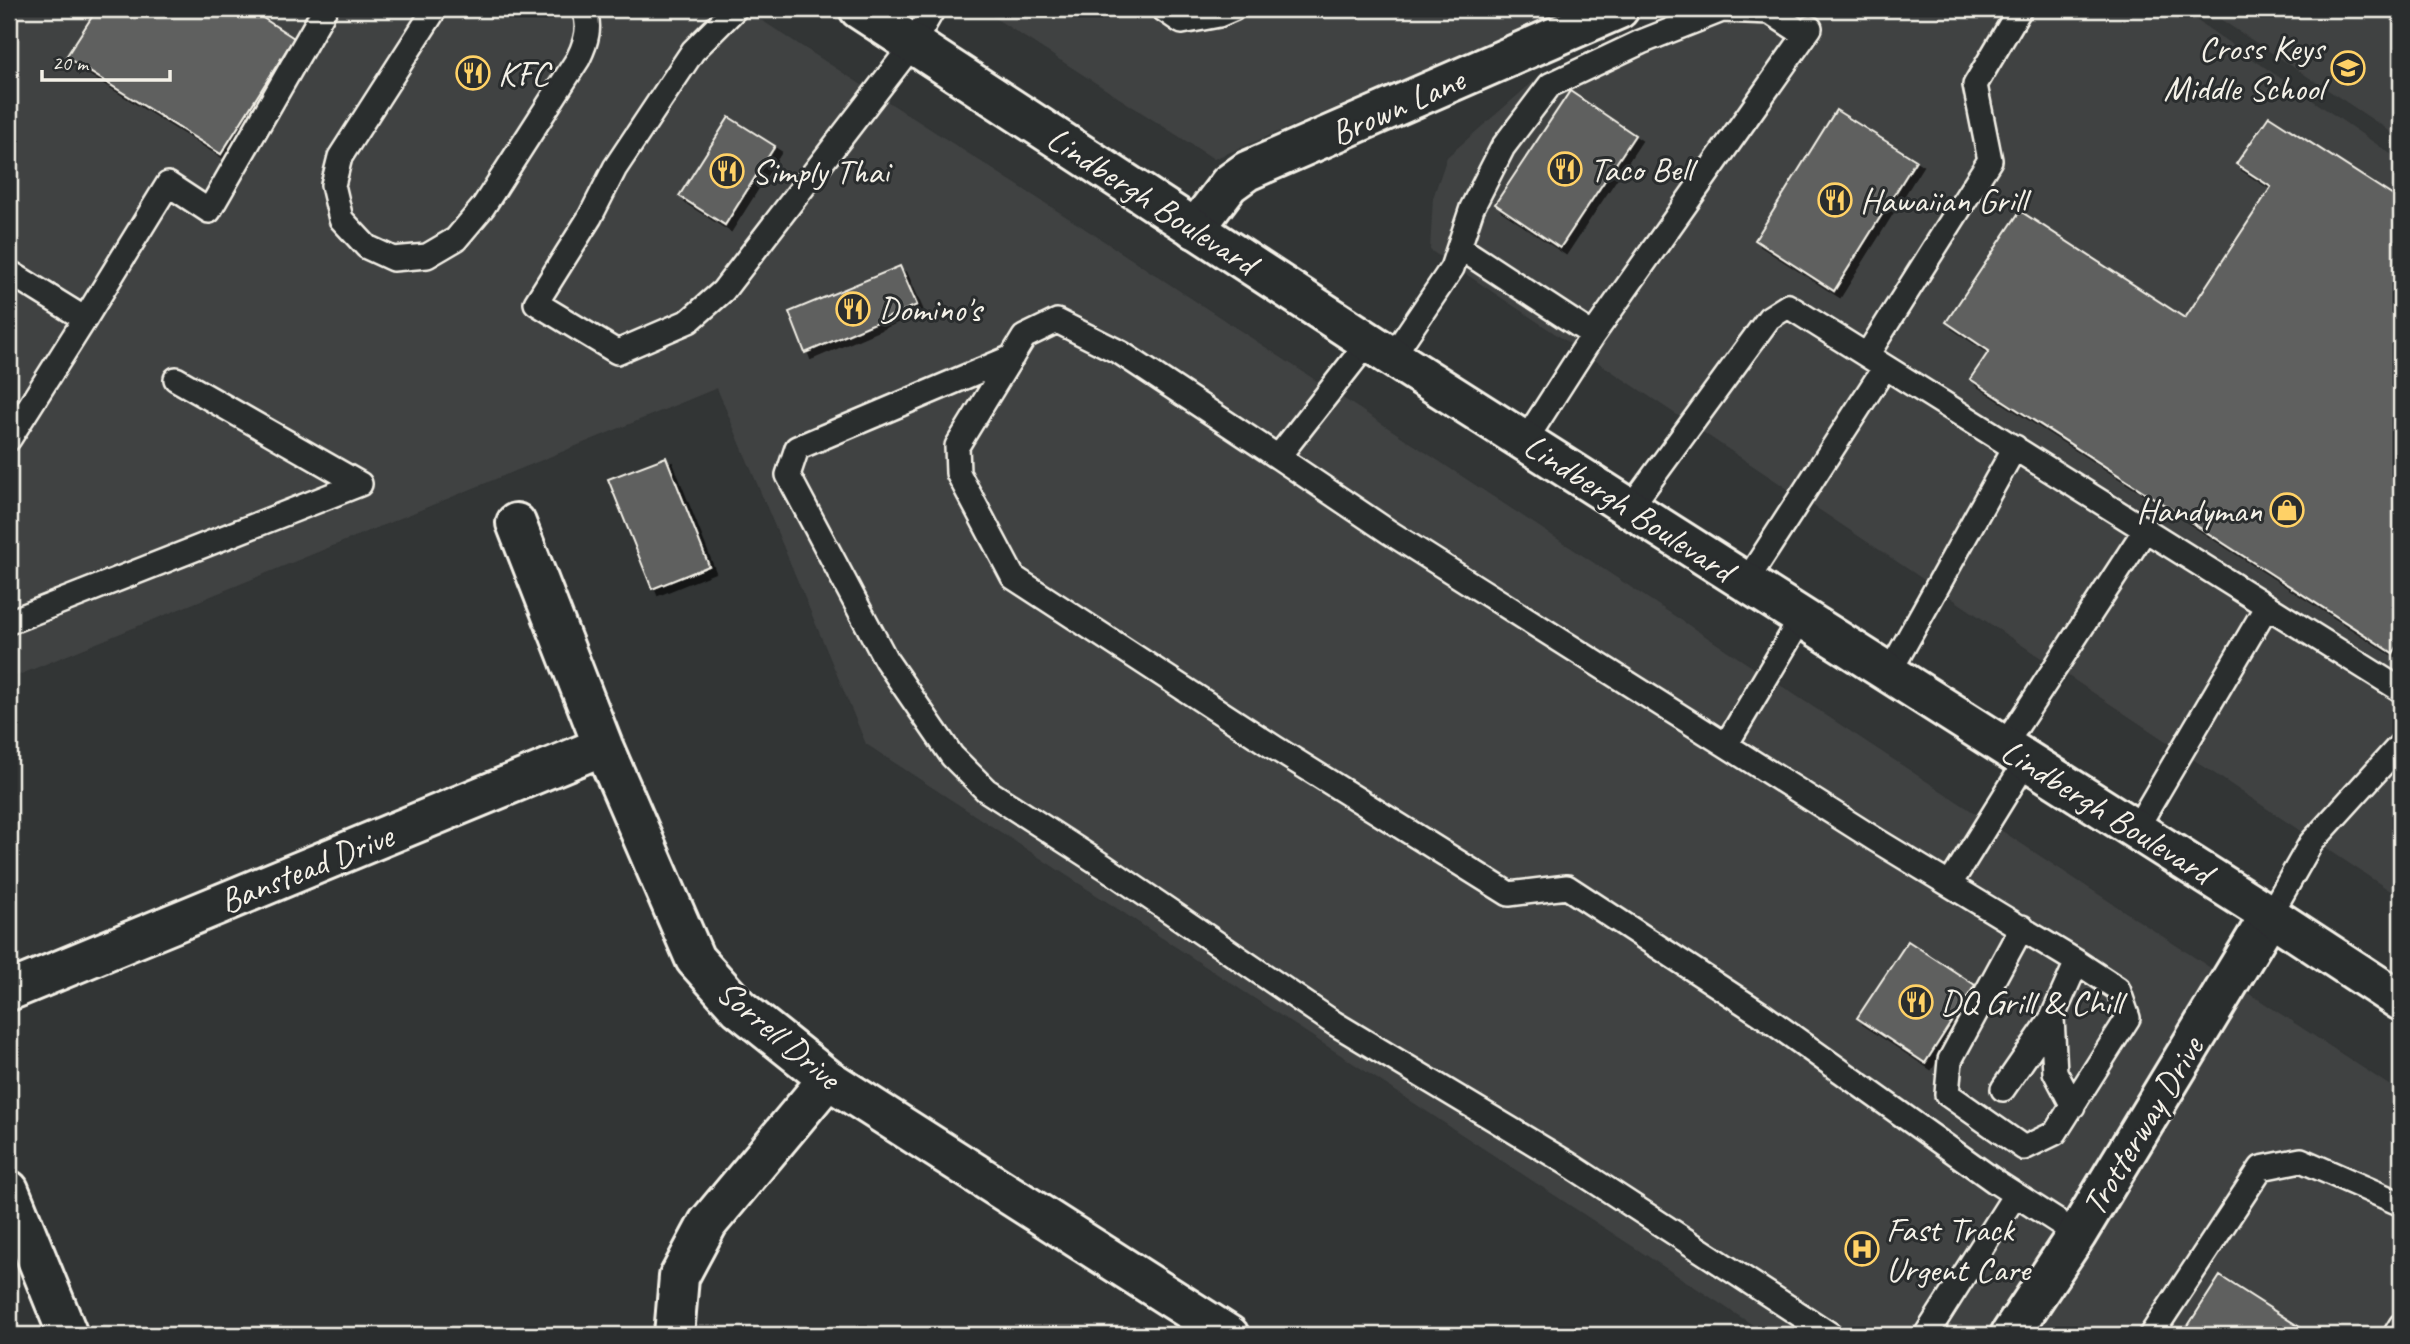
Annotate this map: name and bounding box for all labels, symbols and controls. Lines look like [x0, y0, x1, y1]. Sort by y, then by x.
place label: Cross Keys Middle School [2163, 26, 2330, 111]
scale bar [42, 38, 170, 82]
school or university icon: Cross Keys Middle School [2329, 49, 2367, 87]
text: 20 m [52, 50, 90, 76]
place label: KFC [498, 51, 553, 96]
restaurant icon: KFC [454, 54, 492, 92]
street label: Brown Lane [1323, 56, 1473, 156]
street label: Lindbergh Boulevard [1039, 116, 1269, 288]
place label: Taco Bell [1590, 147, 1699, 192]
place label: Simply Thai [752, 149, 894, 194]
restaurant icon: Taco Bell [1546, 150, 1584, 188]
restaurant icon: Simply Thai [708, 152, 746, 190]
place label: Hawaiian Grill [1860, 178, 2032, 223]
restaurant icon: Hawaiian Grill [1816, 181, 1854, 219]
place label: Domino's [878, 287, 984, 332]
restaurant icon: Domino's [834, 290, 872, 328]
street label: Lindbergh Boulevard [1516, 423, 1746, 595]
place label: Handyman [2136, 488, 2262, 533]
shop icon: Handyman [2268, 491, 2306, 529]
street label: Lindbergh Boulevard [1993, 729, 2225, 897]
street label: Banstead Drive [213, 812, 402, 924]
street label: Sorrell Drive [707, 970, 852, 1101]
place label: DQ Grill & Chill [1940, 980, 2128, 1025]
restaurant icon: DQ Grill & Chill [1897, 983, 1935, 1021]
street label: Trotterway Drive [2071, 1026, 2215, 1224]
place label: Fast Track Urgent Care [1886, 1207, 2033, 1292]
hospital icon: Fast Track Urgent Care [1843, 1230, 1881, 1268]

